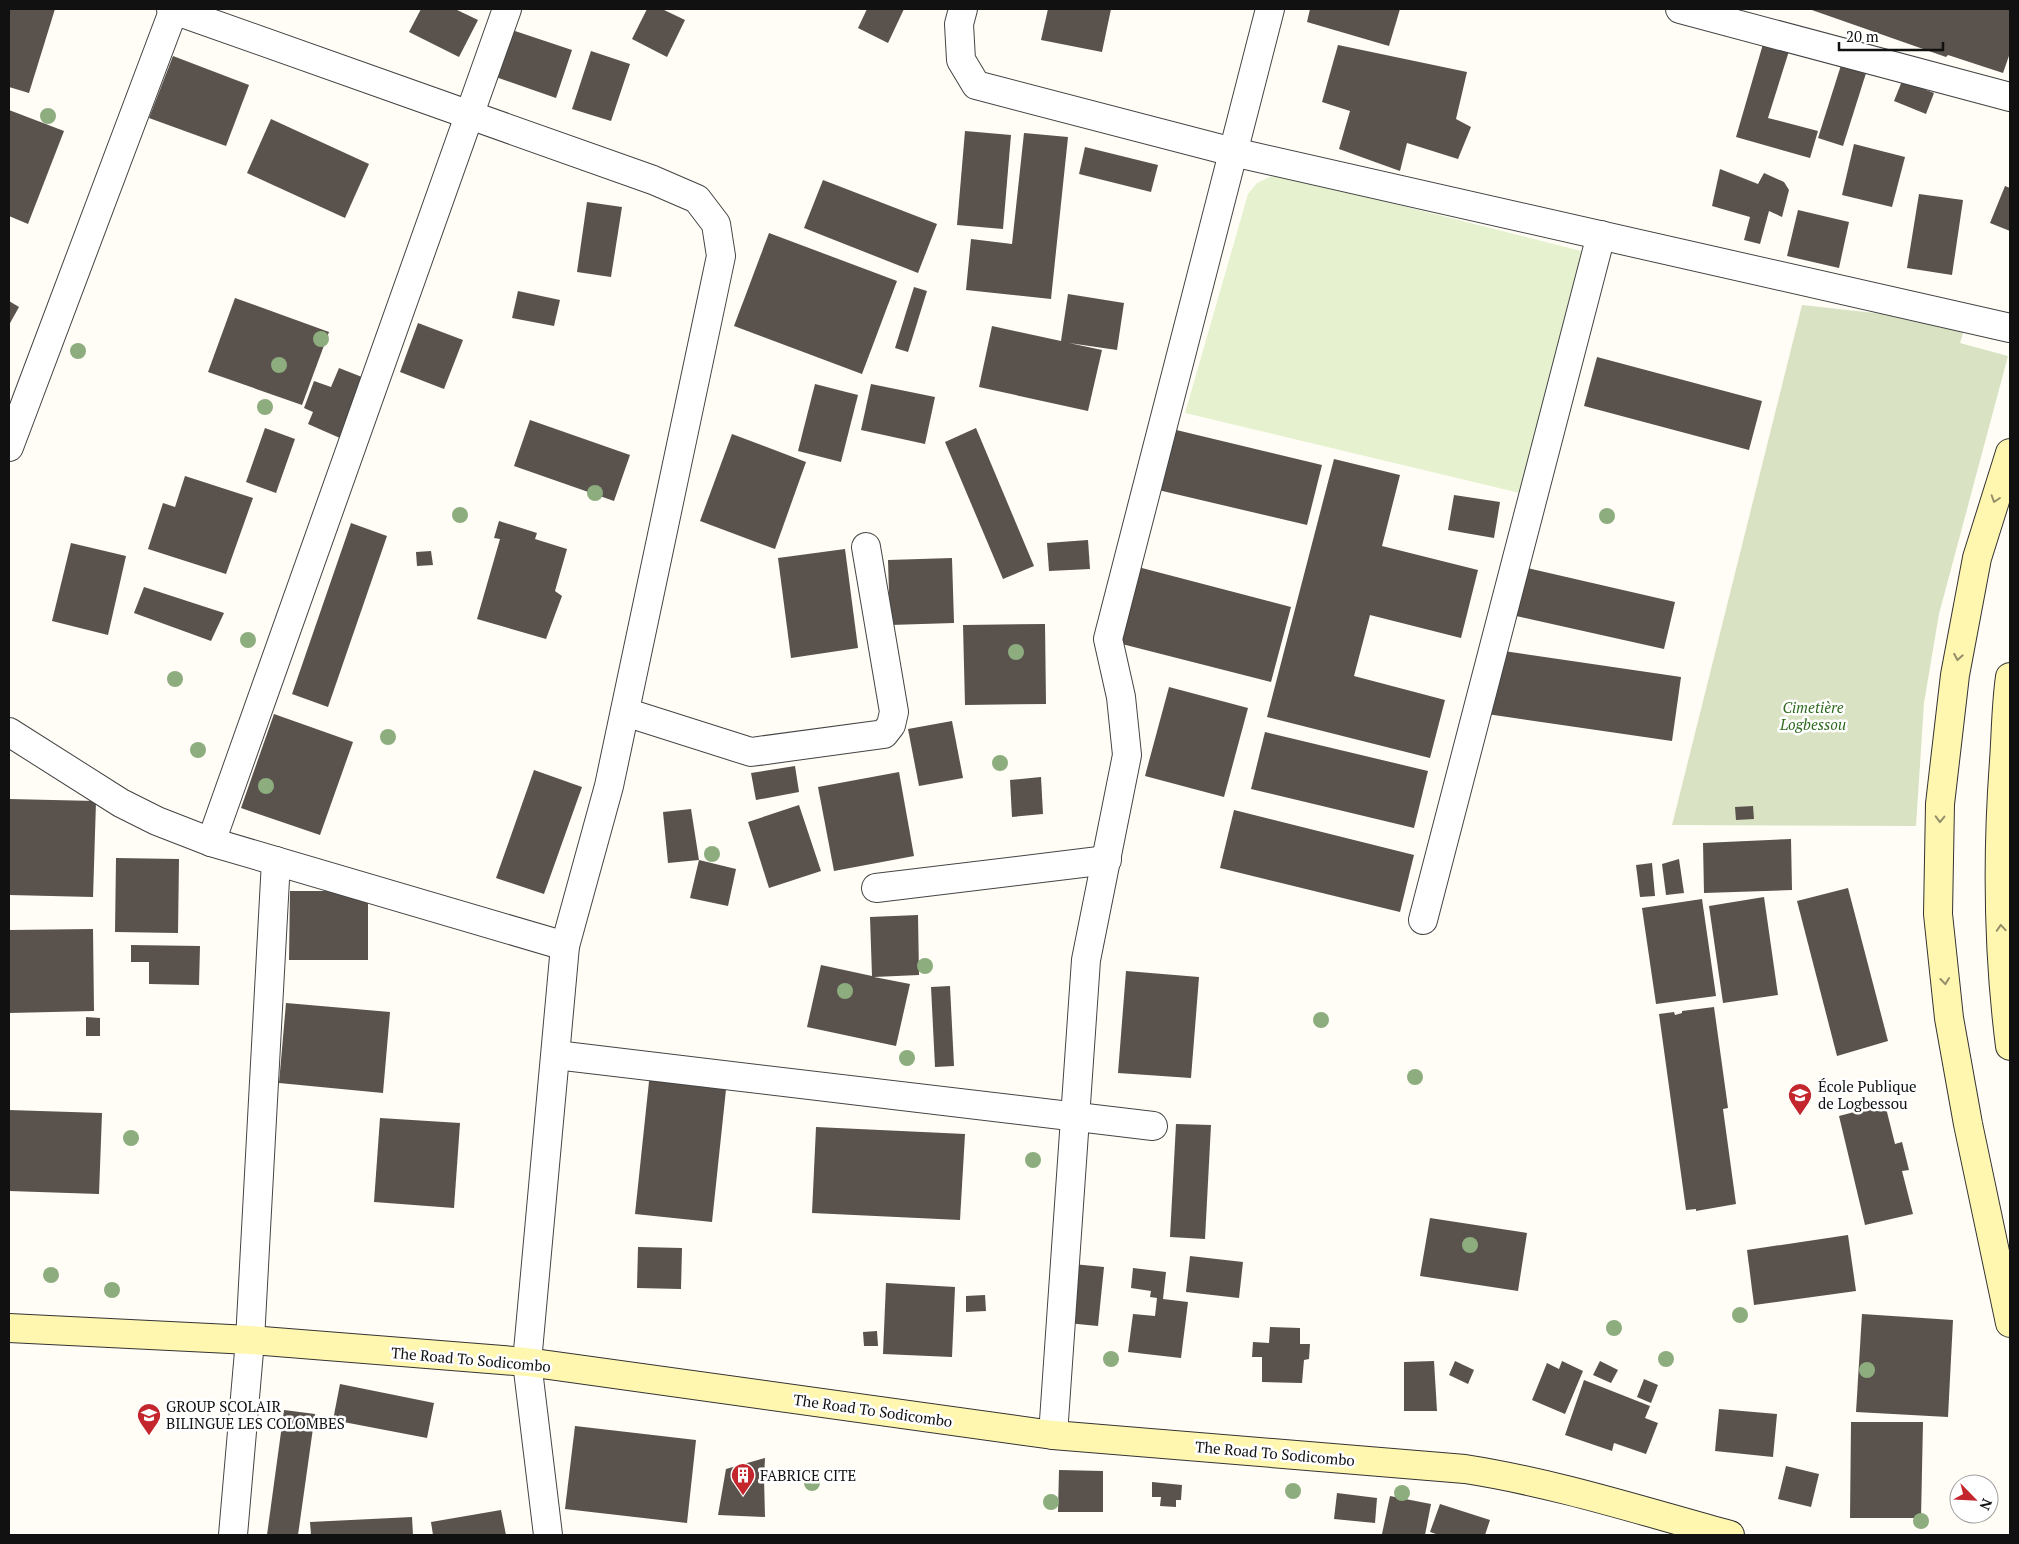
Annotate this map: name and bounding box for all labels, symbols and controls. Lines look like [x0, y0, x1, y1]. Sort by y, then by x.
scale bar [1839, 20, 1943, 52]
text: 20 m [1846, 26, 1879, 46]
one-way arrow [1991, 495, 2001, 503]
one-way arrow [1954, 653, 1964, 662]
park label: Cimetière Logbessou [1779, 697, 1846, 734]
one-way arrow [1934, 815, 1945, 823]
one-way arrow [1995, 924, 2006, 932]
one-way arrow [1939, 977, 1950, 985]
place label: École Publique de Logbessou [1818, 1076, 1917, 1113]
school or university icon: École Publique de Logbessou [1787, 1082, 1813, 1116]
street label: The Road To Sodicombo [390, 1342, 552, 1376]
street label: The Road To Sodicombo [792, 1389, 954, 1431]
place label: GROUP SCOLAIR BILINGUE LES COLOMBES [166, 1396, 345, 1433]
school or university icon: GROUP SCOLAIR BILINGUE LES COLOMBES [136, 1402, 162, 1436]
street label: The Road To Sodicombo [1194, 1436, 1356, 1470]
building icon: FABRICE CITE [730, 1462, 756, 1496]
place label: FABRICE CITE [760, 1465, 856, 1485]
north arrow [1949, 1474, 1999, 1524]
text: N [1975, 1496, 1997, 1514]

